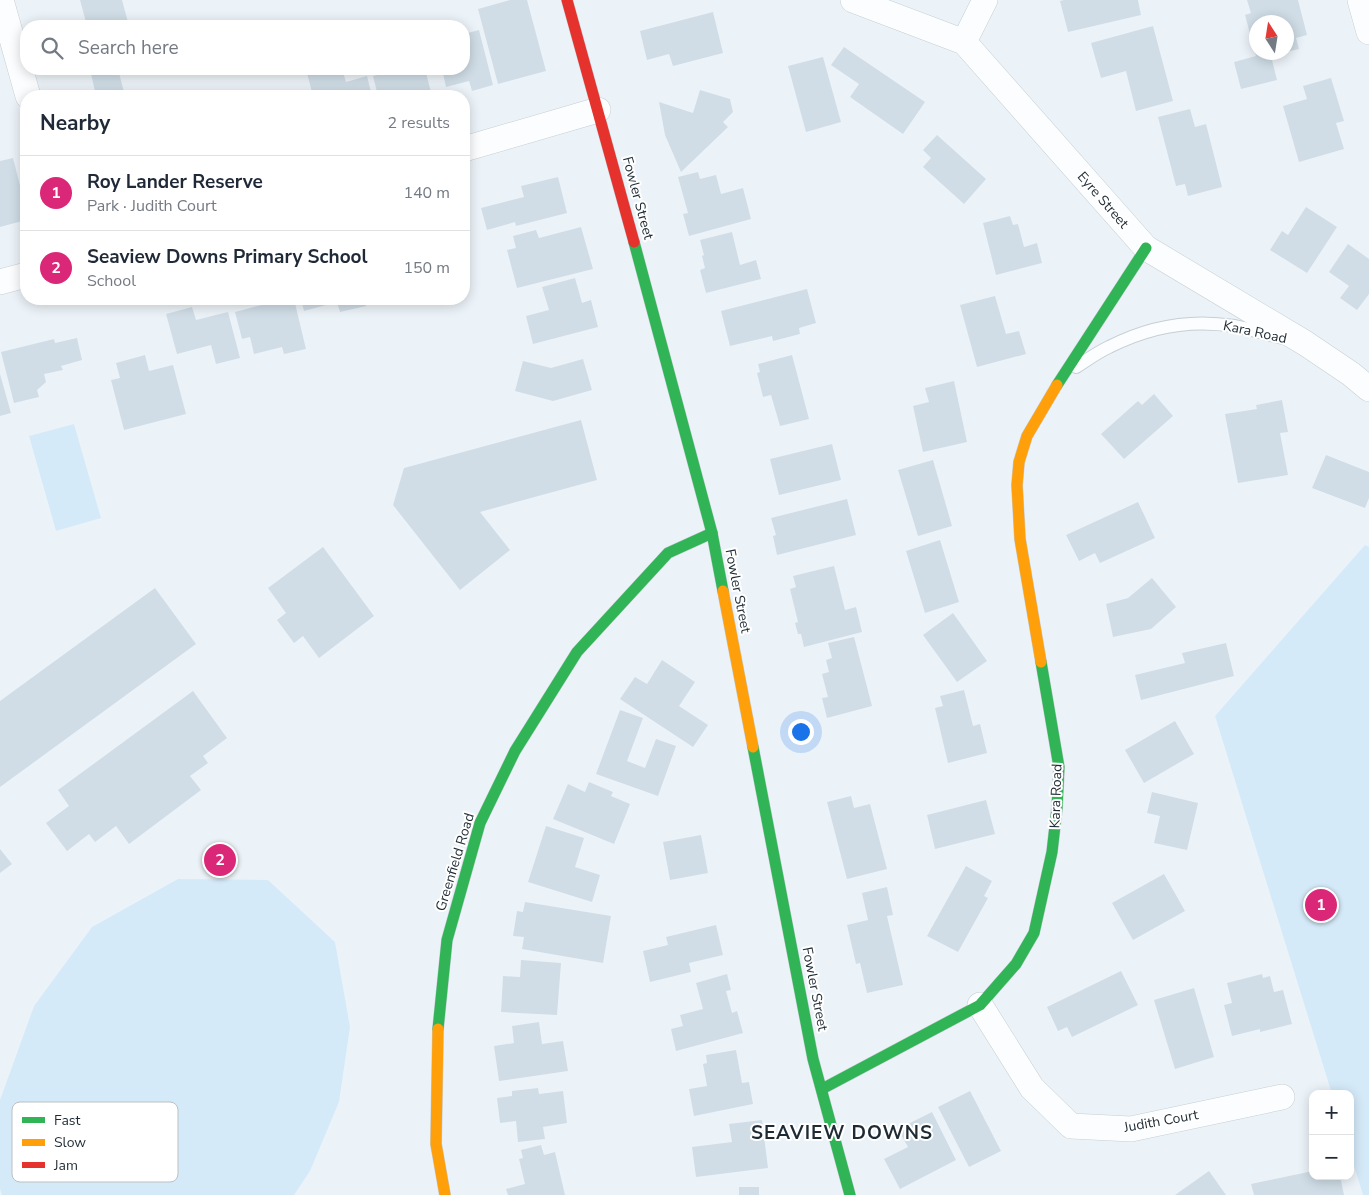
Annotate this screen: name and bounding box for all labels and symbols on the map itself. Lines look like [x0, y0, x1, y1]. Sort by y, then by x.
north arrow [1249, 15, 1294, 60]
street label: Fowler Street [618, 154, 658, 242]
street label: Eyre Street [1073, 168, 1133, 232]
street label: Kara Road [1221, 316, 1289, 348]
street label: Fowler Street [721, 547, 755, 635]
your location [788, 719, 814, 745]
street label: Kara Road [1045, 763, 1067, 829]
street label: Greenfield Road [431, 811, 479, 913]
pin: 2 [204, 841, 236, 879]
pin: 1 [1305, 886, 1337, 924]
street label: Fowler Street [798, 945, 832, 1033]
legend [12, 1102, 178, 1182]
street label: Judith Court [1121, 1105, 1200, 1137]
text: Fast [54, 1111, 80, 1130]
district label: SEAVIEW DOWNS [751, 1120, 933, 1146]
text: Slow [54, 1133, 86, 1152]
text: Jam [53, 1156, 78, 1175]

